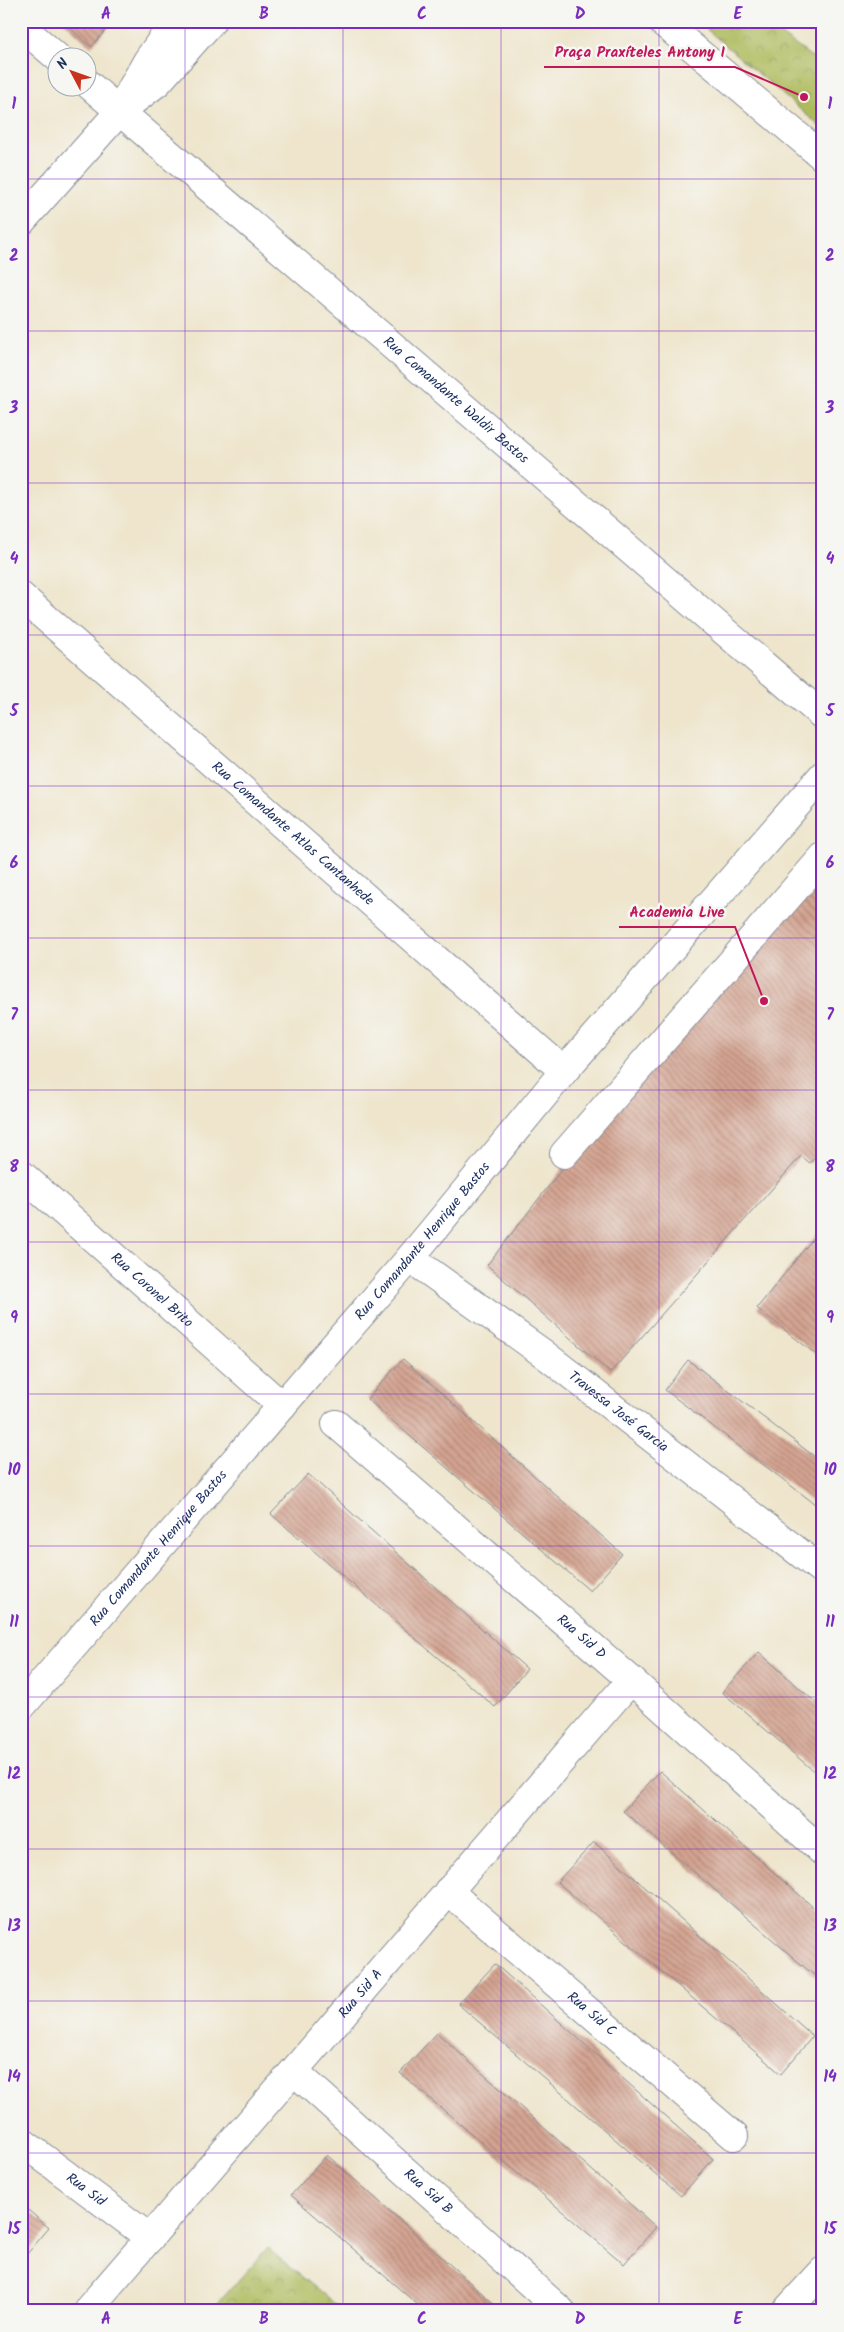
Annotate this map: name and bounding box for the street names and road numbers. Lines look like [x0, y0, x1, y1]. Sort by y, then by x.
street label: Rua Comandante Waldir Bastos [378, 331, 534, 469]
street label: Rua Comandante Atlas Cantanhede [206, 756, 380, 912]
street label: Rua Comandante Henrique Bastos [350, 1157, 496, 1325]
street label: Rua Coronel Brito [105, 1247, 198, 1333]
street label: Travessa José Garcia [564, 1366, 673, 1458]
street label: Rua Comandante Henrique Bastos [84, 1465, 233, 1631]
street label: Rua Sid D [552, 1609, 611, 1665]
street label: Rua Sid A [333, 1964, 388, 2023]
street label: Rua Sid C [562, 1986, 621, 2041]
street label: Rua Sid B [399, 2164, 458, 2220]
street label: Rua Sid [61, 2167, 111, 2213]

